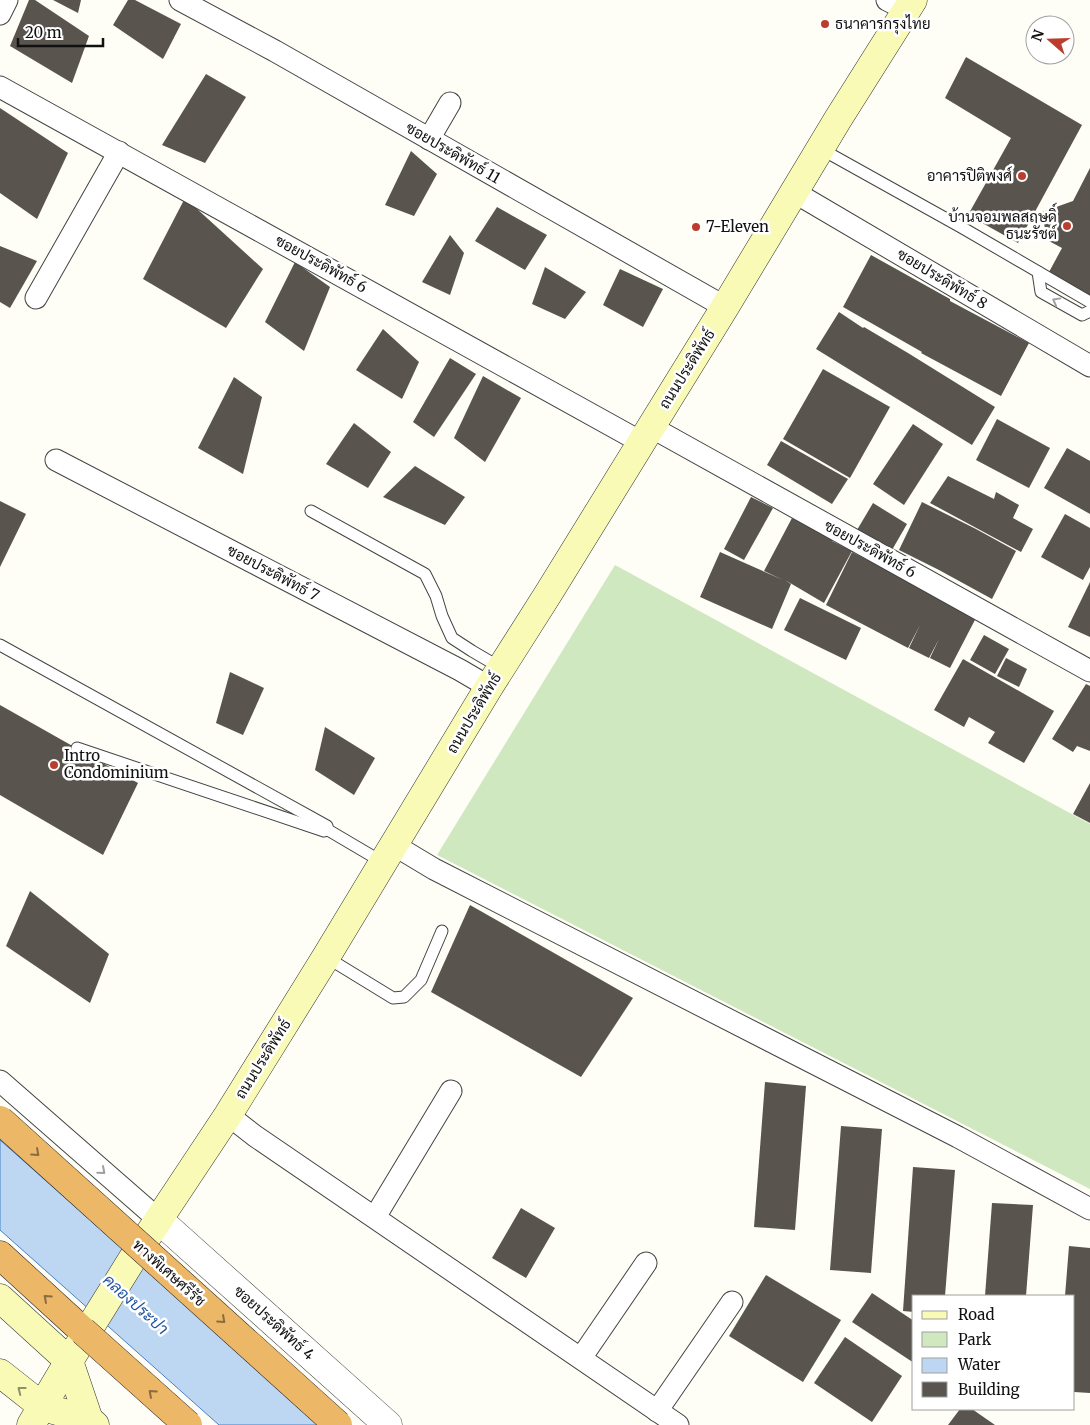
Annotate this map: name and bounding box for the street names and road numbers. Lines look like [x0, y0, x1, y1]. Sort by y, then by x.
street label: ซอยประดิพัทธ์ 11 [403, 118, 504, 187]
street label: ซอยประดิพัทธ์ 6 [272, 231, 370, 297]
street label: ซอยประดิพัทธ์ 8 [894, 244, 991, 313]
street label: ถนนประดิพัทธ์ [655, 325, 719, 412]
street label: ซอยประดิพัทธ์ 6 [821, 516, 919, 582]
street label: ซอยประดิพัทธ์ 7 [224, 540, 323, 605]
street label: ถนนประดิพัทธ์ [442, 669, 505, 756]
street label: ถนนประดิพัทธ์ [231, 1015, 295, 1102]
street label: ทางพิเศษศรีรัช [129, 1235, 210, 1310]
street label: ซอยประดิพัทธ์ 4 [230, 1281, 319, 1364]

